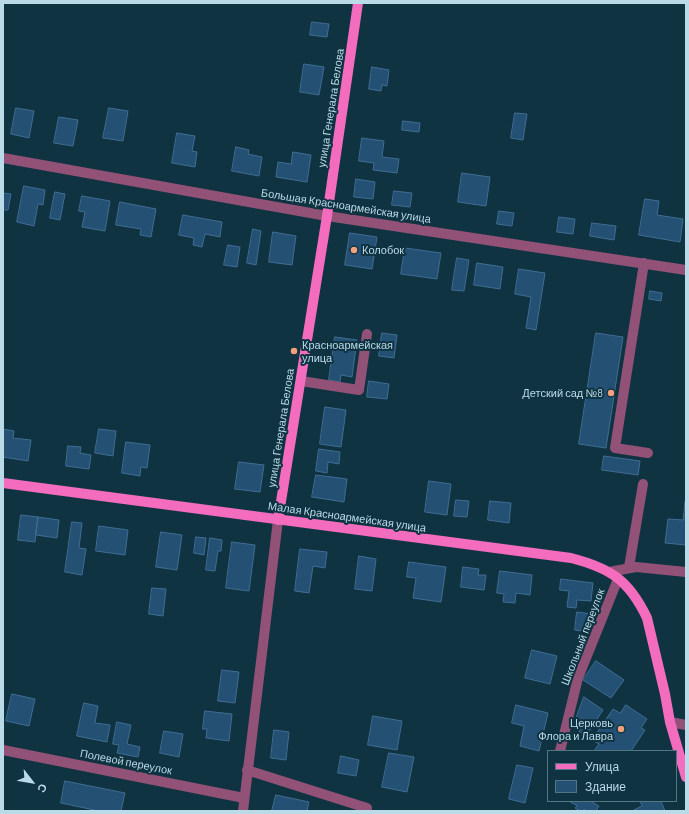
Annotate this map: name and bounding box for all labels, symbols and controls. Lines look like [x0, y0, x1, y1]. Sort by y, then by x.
street label: улица Генерала Белова [315, 48, 347, 168]
street label: Большая Красноармейская улица [260, 186, 432, 226]
place label: Колобок [362, 243, 404, 257]
marker: Колобок [349, 245, 359, 255]
place label: Красноармейская улица [302, 338, 393, 364]
marker: Красноармейская улица [289, 346, 299, 356]
street label: улица Генерала Белова [265, 368, 297, 488]
place label: Детский сад №8 [522, 386, 603, 400]
marker: Детский сад №8 [606, 388, 616, 398]
street label: Малая Красноармейская улица [267, 499, 427, 535]
street label: Школьный переулок [559, 587, 607, 687]
place label: Церковь Флора и Лавра [538, 716, 613, 742]
marker: Церковь Флора и Лавра [616, 724, 626, 734]
street label: Полевой переулок [79, 747, 173, 777]
legend [547, 750, 677, 802]
text: Улица [585, 759, 619, 773]
north arrow [12, 762, 52, 802]
text: Здание [585, 779, 626, 793]
text: С [35, 782, 50, 795]

